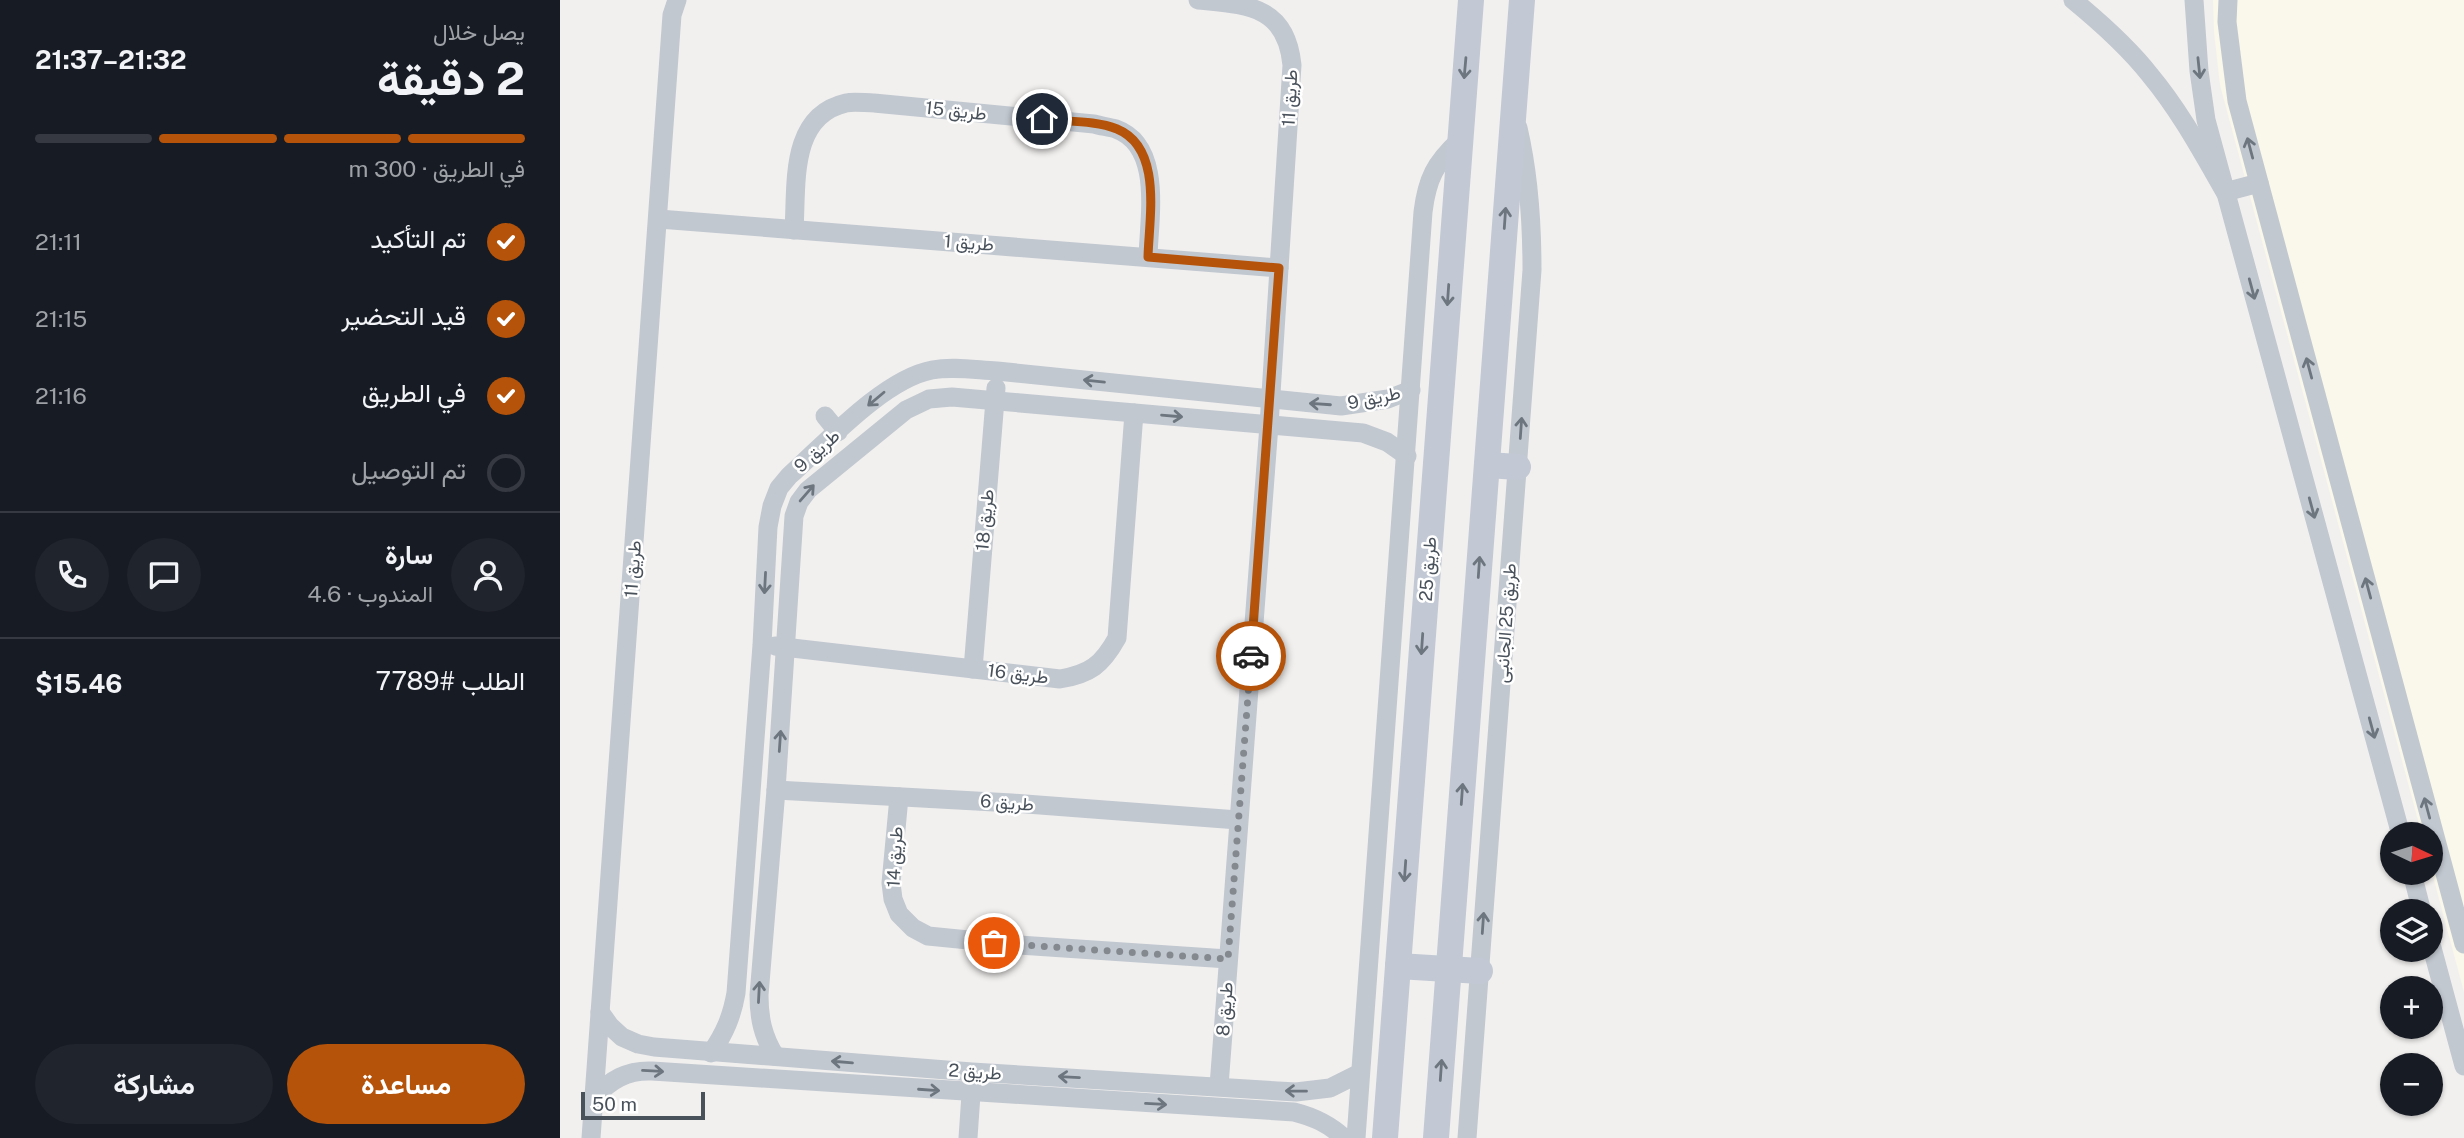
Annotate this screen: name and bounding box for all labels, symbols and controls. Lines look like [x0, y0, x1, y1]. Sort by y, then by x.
text: يصل خلال [433, 18, 525, 45]
text: 21:32–21:37 [35, 44, 187, 75]
text: 2 دقيقة [377, 51, 525, 105]
one-way arrow [1458, 56, 1471, 79]
one-way arrow [2192, 56, 2205, 79]
street label: طريق 11 [1278, 69, 1302, 127]
pin [1012, 89, 1072, 149]
street label: طريق 15 [924, 97, 988, 125]
icon: home [1023, 100, 1061, 138]
one-way arrow [2243, 138, 2256, 160]
text: في الطريق · 300 m [349, 155, 525, 182]
one-way arrow [1499, 207, 1512, 230]
text: تم التأكيد [370, 223, 466, 254]
icon: check [487, 223, 525, 261]
text: 21:11 [35, 228, 82, 255]
street label: طريق 1 [943, 230, 995, 256]
one-way arrow [2246, 277, 2259, 300]
one-way arrow [1441, 283, 1454, 306]
text: قيد التحضير [341, 300, 466, 331]
icon: check [487, 300, 525, 338]
text: 21:15 [35, 305, 87, 332]
one-way arrow [2301, 357, 2314, 379]
one-way arrow [1083, 375, 1106, 388]
text: في الطريق [362, 377, 466, 408]
icon: check [487, 377, 525, 415]
text: 21:16 [35, 382, 87, 409]
street label: طريق 9 [1345, 382, 1403, 414]
one-way arrow [867, 391, 885, 407]
one-way arrow [1310, 397, 1332, 410]
one-way arrow [1160, 410, 1182, 423]
one-way arrow [1515, 417, 1528, 440]
street label: طريق 9 [790, 425, 844, 477]
text: تم التوصيل [351, 454, 466, 485]
one-way arrow [799, 484, 815, 502]
street label: طريق 18 [971, 488, 999, 552]
one-way arrow [2306, 497, 2319, 519]
street label: طريق 25 [1415, 536, 1441, 602]
button: phone [35, 538, 109, 612]
button: chat [127, 538, 201, 612]
button: person [451, 538, 525, 612]
text: سارة [385, 539, 433, 570]
street label: طريق 11 [620, 540, 646, 598]
one-way arrow [1473, 557, 1486, 579]
street label: طريق 25 الجانبى [1491, 562, 1521, 684]
one-way arrow [759, 571, 772, 594]
one-way arrow [2361, 577, 2374, 600]
text: المندوب · 4.6 [307, 580, 433, 607]
courier [1216, 621, 1286, 691]
one-way arrow [1415, 632, 1428, 655]
icon: car [1232, 637, 1270, 675]
street label: طريق 16 [986, 659, 1050, 689]
text: الطلب #7789 [376, 665, 525, 696]
text: $15.46 [35, 668, 123, 699]
one-way arrow [2366, 716, 2379, 739]
one-way arrow [774, 730, 787, 753]
one-way arrow [1456, 783, 1469, 806]
street label: طريق 6 [979, 790, 1035, 816]
one-way arrow [2420, 797, 2433, 819]
north arrow [2380, 822, 2443, 886]
map controls [2380, 822, 2443, 1116]
street label: طريق 14 [882, 826, 908, 888]
one-way arrow [1398, 859, 1411, 882]
button: layers [2380, 899, 2443, 962]
pin [964, 913, 1024, 973]
one-way arrow [1477, 913, 1490, 935]
icon: bag [975, 924, 1013, 962]
button: + [2380, 976, 2443, 1039]
one-way arrow [753, 981, 766, 1004]
street label: طريق 8 [1212, 981, 1238, 1037]
button: مشاركة [35, 1044, 273, 1124]
button: مساعدة [287, 1044, 525, 1124]
button: − [2380, 1053, 2443, 1116]
one-way arrow [831, 1055, 854, 1068]
street label: طريق 2 [948, 1059, 1002, 1085]
one-way arrow [1435, 1059, 1448, 1082]
one-way arrow [642, 1065, 665, 1078]
one-way arrow [1058, 1071, 1081, 1084]
one-way arrow [917, 1084, 940, 1097]
one-way arrow [1285, 1084, 1308, 1098]
scale bar [581, 1089, 705, 1121]
text: 50 m [592, 1093, 637, 1115]
one-way arrow [1145, 1098, 1167, 1111]

